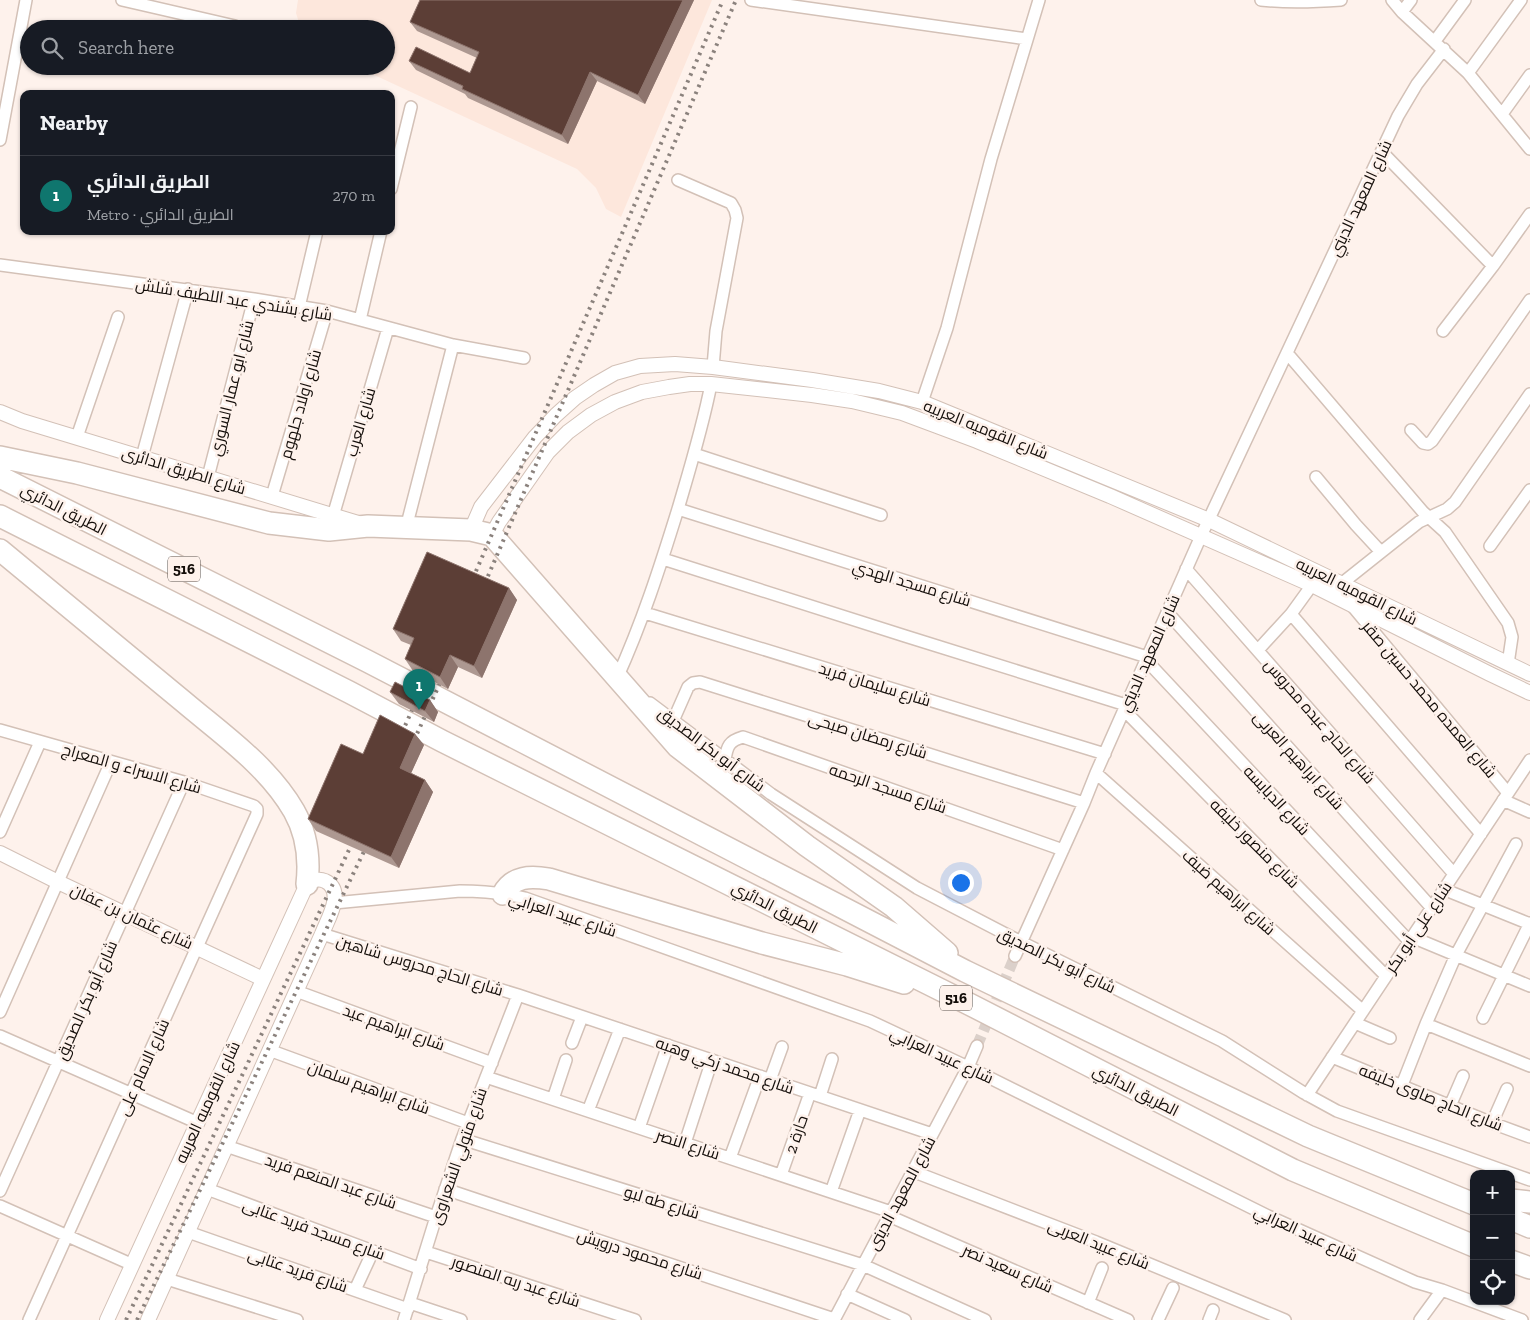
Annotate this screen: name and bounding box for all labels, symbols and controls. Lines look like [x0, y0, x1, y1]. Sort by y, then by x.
search box [20, 20, 395, 75]
icon: search [38, 34, 66, 62]
text: Search here [78, 36, 174, 59]
text: Nearby [40, 110, 108, 135]
street label: شارع المعهد الديني [1325, 137, 1399, 261]
text: الطريق الدائري [87, 170, 210, 193]
text: 1 [53, 186, 59, 205]
text: 270 m [333, 186, 375, 205]
text: Metro · الطريق الدائري [87, 205, 234, 224]
street label: شارع بشندي عبد اللطيف شلش [133, 275, 334, 328]
street label: شارع ابو عمار السوري [205, 318, 261, 459]
street label: شارع اولاد جلهوم [276, 347, 327, 462]
street label: شارع العرب [342, 385, 381, 459]
street label: شارع القوميه العربيه [920, 396, 1051, 465]
street label: شارع الطريق الدائرى [119, 443, 248, 500]
street label: الطريق الدائري [16, 480, 110, 543]
street label: شارع القوميه العربيه [1292, 554, 1421, 631]
road number: 516 [168, 556, 200, 582]
street label: شارع مسجد الهدي [849, 556, 973, 614]
street label: شارع المعهد الديني [1115, 592, 1187, 716]
street label: شارع العمده محمد حسين صقر [1356, 616, 1501, 783]
street label: شارع الحاج عبده محروس [1259, 655, 1379, 789]
street label: شارع سليمان فريد [816, 658, 933, 712]
pin: 1 [403, 669, 435, 710]
street label: شارع أبو بكر الصديق [653, 703, 769, 797]
street label: شارع ابراهيم العربى [1248, 707, 1348, 815]
street label: شارع رمضان صبحى [805, 708, 930, 765]
street label: شارع الاسراء و المعراج [59, 739, 204, 799]
street label: شارع مسجد الرحمه [826, 759, 949, 819]
street label: شارع الدبايسه [1238, 762, 1314, 840]
street label: شارع منصور خليفه [1205, 795, 1303, 893]
street label: شارع ابراهيم ضيف [1177, 846, 1279, 941]
your location [948, 870, 974, 896]
street label: الطريق الدائري [727, 878, 821, 941]
street label: شارع على أبو بكر [1380, 878, 1457, 978]
street label: شارع عثمان بن عفان [67, 880, 196, 955]
street label: شارع عبيد العرابي [505, 888, 619, 945]
street label: شارع أبو بكر الصديق [994, 924, 1119, 999]
street label: شارع الحاج محروس شاهين [333, 931, 506, 1002]
street label: شارع أبو بكر الصديق [52, 937, 123, 1064]
road number: 516 [940, 986, 972, 1010]
street label: شارع ابراهيم عيد [340, 1000, 447, 1057]
street label: شارع الامام على [114, 1016, 175, 1119]
street label: شارع عبيد العرابي [885, 1023, 997, 1091]
street label: شارع محمد زكي وهبه [652, 1033, 796, 1102]
street label: شارع القوميه العربيه [171, 1038, 246, 1167]
street label: شارع ابراهيم سلمان [305, 1057, 432, 1120]
street label: شارع الحاج صاوى خليفه [1356, 1060, 1505, 1137]
street label: الطريق الدائري [1088, 1061, 1182, 1124]
street label: شارع متولي الشعراوى [426, 1085, 495, 1228]
street label: حارة 2 [781, 1113, 812, 1156]
street label: شارع النصر [652, 1125, 722, 1166]
street label: شارع المعهد الدينى [863, 1133, 941, 1254]
street label: شارع عبد المنعم فريد [262, 1150, 399, 1215]
map controls [1470, 1170, 1515, 1305]
button: + [1470, 1170, 1515, 1215]
street label: شارع طه لبو [621, 1182, 702, 1225]
street label: شارع مسجد فريد عتابى [239, 1195, 388, 1266]
street label: شارع عبيد العرابي [1249, 1201, 1361, 1269]
street label: شارع عبيد العربى [1045, 1215, 1152, 1275]
button: − [1470, 1215, 1515, 1260]
street label: شارع محمود درويش [574, 1225, 705, 1286]
street label: شارع سعيد نصر [958, 1240, 1056, 1299]
street label: شارع فريد عتابى [245, 1245, 350, 1298]
street label: شارع عبد ربه المنصور [448, 1251, 582, 1313]
button: locate [1470, 1260, 1515, 1305]

